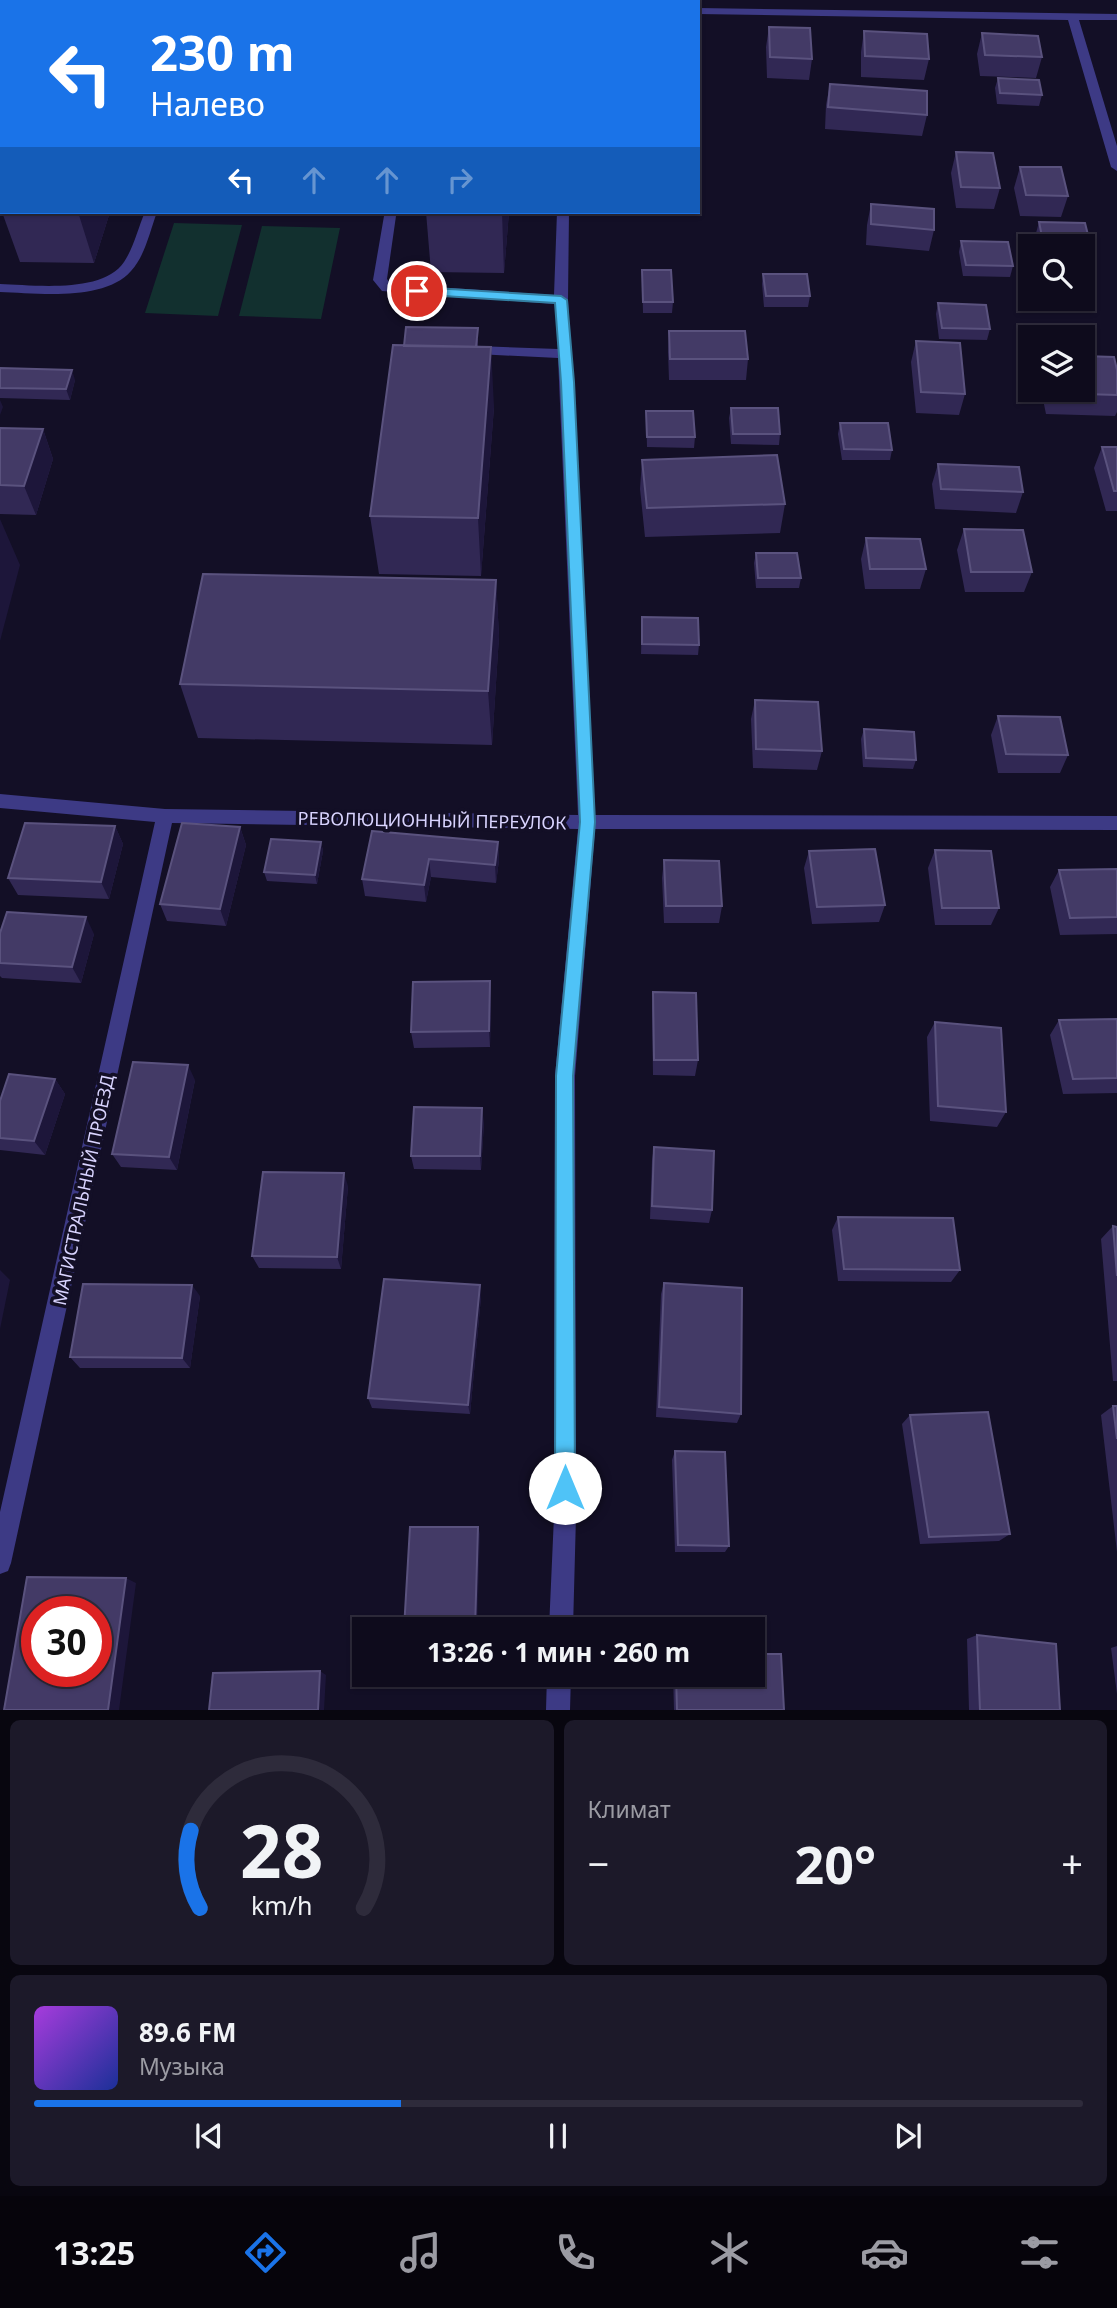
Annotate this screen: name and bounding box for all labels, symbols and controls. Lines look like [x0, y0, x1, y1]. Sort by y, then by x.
text: 230 m [150, 19, 295, 85]
icon: left [35, 28, 126, 119]
text: Налево [150, 82, 265, 125]
icon: left [222, 161, 260, 199]
icon: ahead [295, 161, 333, 199]
icon: ahead [368, 161, 406, 199]
icon: right [441, 161, 479, 199]
map controls [1018, 234, 1095, 402]
button: search [1018, 234, 1095, 311]
pin [387, 261, 447, 321]
icon: arrive [398, 272, 436, 310]
button: layers [1018, 325, 1095, 402]
street label: РЕВОЛЮЦИОННЫЙ ПЕРЕУЛОК [297, 806, 567, 834]
street label: МАГИСТРАЛЬНЫЙ ПРОЕЗД [47, 1072, 119, 1308]
position arrow [528, 1451, 602, 1525]
speed limit sign: 30 [21, 1596, 112, 1687]
text: 13:26 · 1 мин · 260 m [427, 1634, 690, 1670]
text: Климат [588, 1793, 671, 1825]
text: 28 [240, 1801, 323, 1900]
text: 20° [794, 1828, 876, 1899]
text: − [588, 1837, 609, 1889]
text: + [1061, 1837, 1083, 1889]
text: km/h [251, 1888, 313, 1922]
text: 89.6 FM [139, 2014, 236, 2050]
text: Музыка [139, 2050, 225, 2082]
icon: previous [190, 2117, 228, 2155]
icon: pause [539, 2117, 577, 2155]
icon: next [889, 2117, 927, 2155]
icon: directions [241, 2228, 290, 2277]
icon: music [396, 2228, 445, 2277]
icon: phone [551, 2228, 600, 2277]
icon: climate [705, 2228, 754, 2277]
icon: car [860, 2228, 909, 2277]
icon: filters [1015, 2228, 1064, 2277]
text: 13:25 [53, 2231, 135, 2274]

